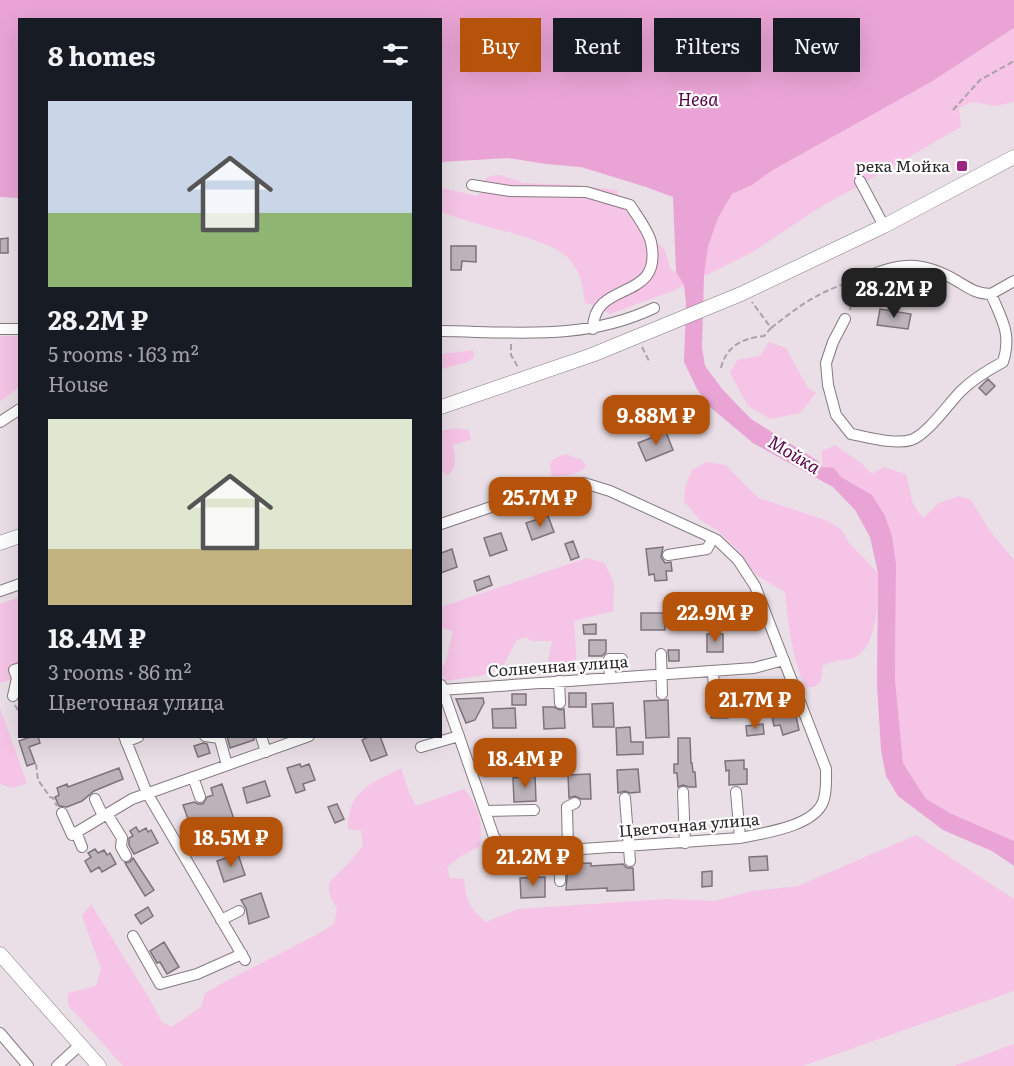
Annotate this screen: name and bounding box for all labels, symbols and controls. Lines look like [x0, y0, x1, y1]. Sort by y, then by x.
chip: Buy [460, 18, 541, 72]
chip: Rent [553, 18, 642, 72]
chip: Filters [654, 18, 761, 72]
chip: New [773, 18, 860, 72]
text: 8 homes [48, 35, 156, 74]
icon: filters [379, 38, 412, 71]
water label: Нева [677, 85, 719, 112]
icon: home [176, 140, 284, 248]
place label: река Мойка [856, 153, 950, 177]
marker: река Мойка [955, 159, 969, 173]
pin: 28.2M ₽ [839, 268, 949, 319]
text: 28.2M ₽ [856, 272, 932, 302]
text: 28.2M ₽ [48, 299, 148, 338]
text: 5 rooms · 163 m² [48, 338, 199, 368]
text: House [48, 368, 108, 398]
pin: 9.88M ₽ [601, 395, 711, 446]
text: 9.88M ₽ [617, 399, 695, 429]
water label: Мойка [763, 427, 827, 480]
icon: home [176, 458, 284, 566]
pin: 25.7M ₽ [485, 477, 595, 528]
text: 25.7M ₽ [503, 481, 577, 511]
pin: 22.9M ₽ [660, 592, 770, 643]
text: 22.9M ₽ [677, 596, 753, 626]
text: 18.4M ₽ [48, 617, 146, 656]
street label: Солнечная улица [487, 648, 629, 682]
text: 3 rooms · 86 m² [48, 656, 191, 686]
pin: 21.7M ₽ [700, 679, 810, 730]
text: 21.7M ₽ [719, 683, 791, 713]
text: Цветочная улица [48, 686, 224, 716]
pin: 18.4M ₽ [470, 738, 580, 789]
text: 18.4M ₽ [487, 742, 563, 772]
street label: Цветочная улица [618, 806, 761, 842]
pin: 18.5M ₽ [176, 817, 286, 868]
text: 18.5M ₽ [194, 821, 268, 851]
pin: 21.2M ₽ [478, 836, 588, 887]
text: 21.2M ₽ [496, 840, 570, 870]

